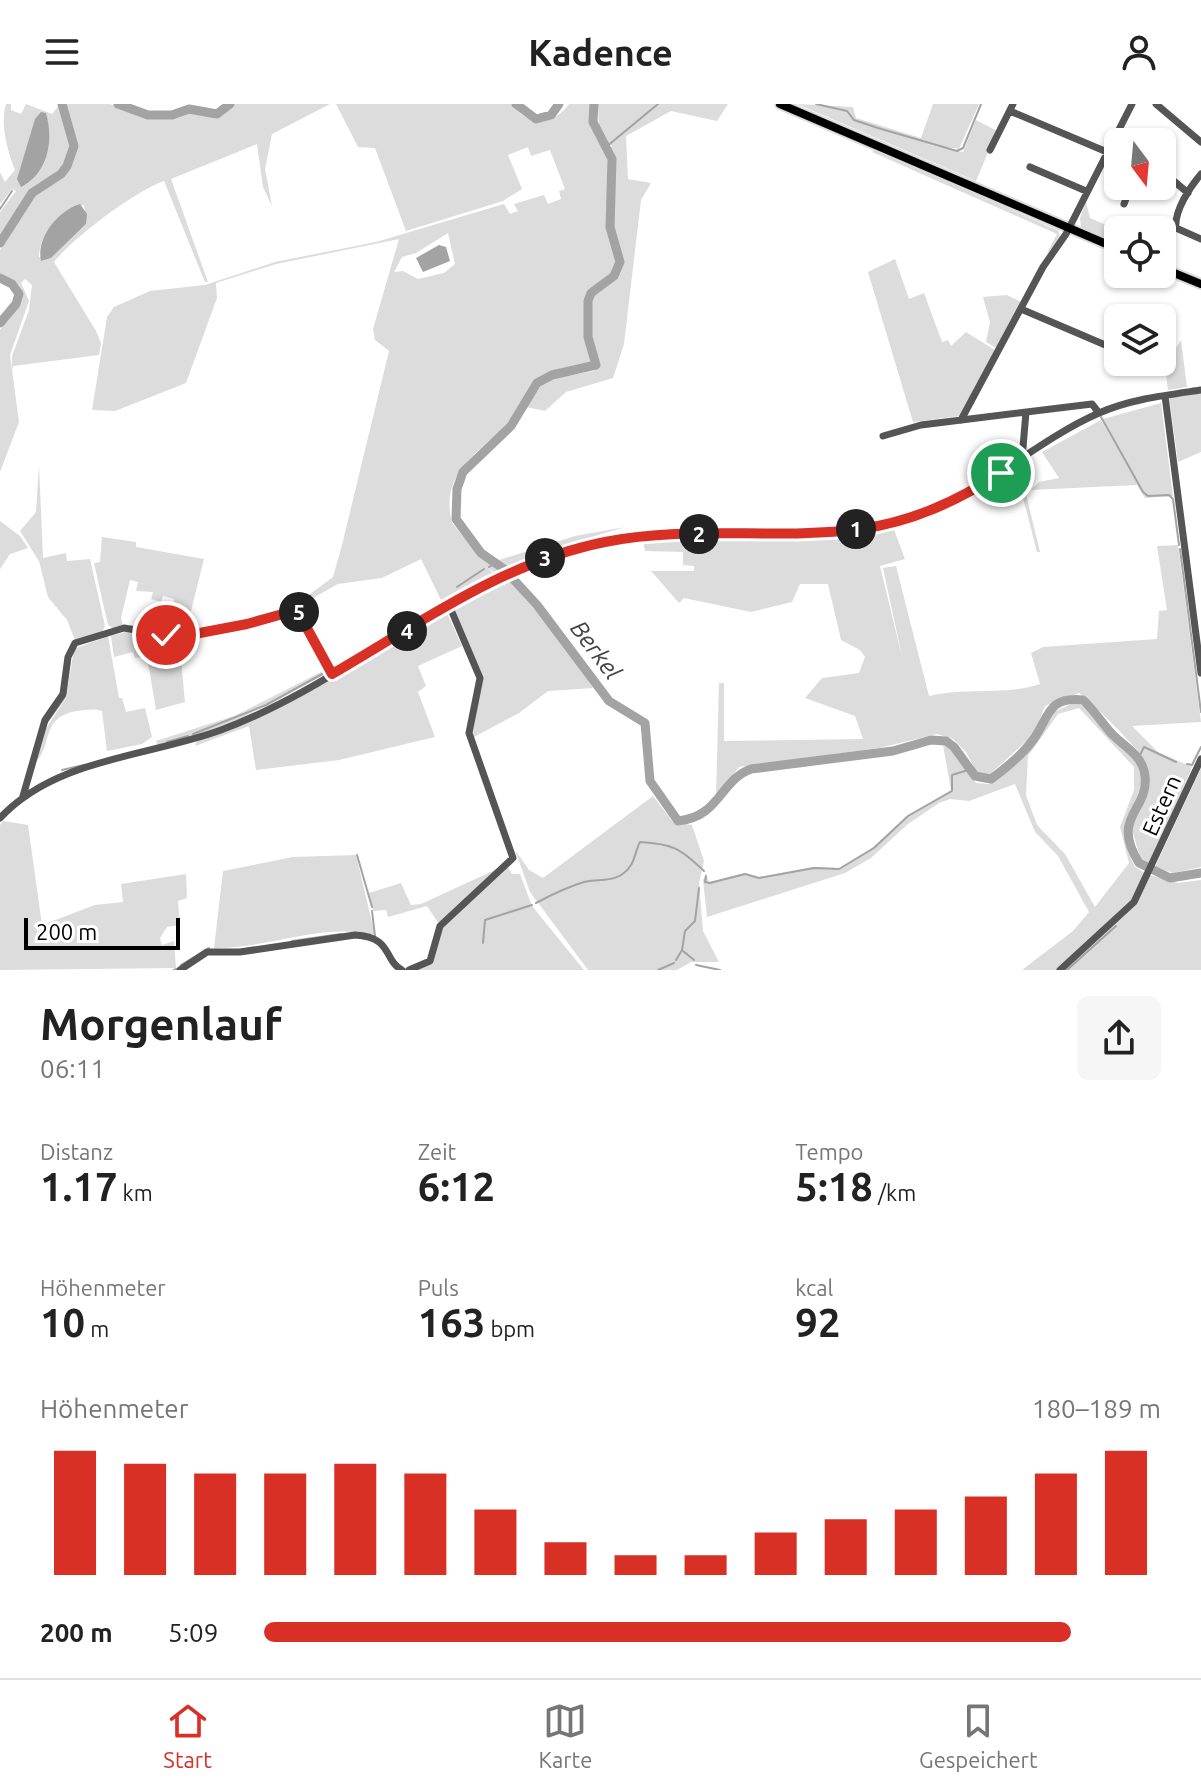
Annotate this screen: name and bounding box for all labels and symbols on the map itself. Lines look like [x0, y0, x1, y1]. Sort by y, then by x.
north arrow [1104, 128, 1176, 200]
pin [967, 439, 1035, 507]
pin: 1 [836, 509, 876, 549]
pin: 2 [679, 514, 719, 554]
pin: 3 [525, 538, 565, 578]
pin: 5 [279, 592, 319, 632]
pin [132, 601, 200, 669]
pin: 4 [387, 611, 427, 651]
water label: Berkel [565, 615, 627, 685]
street label: Estern [1137, 771, 1185, 839]
scale bar [24, 914, 180, 950]

